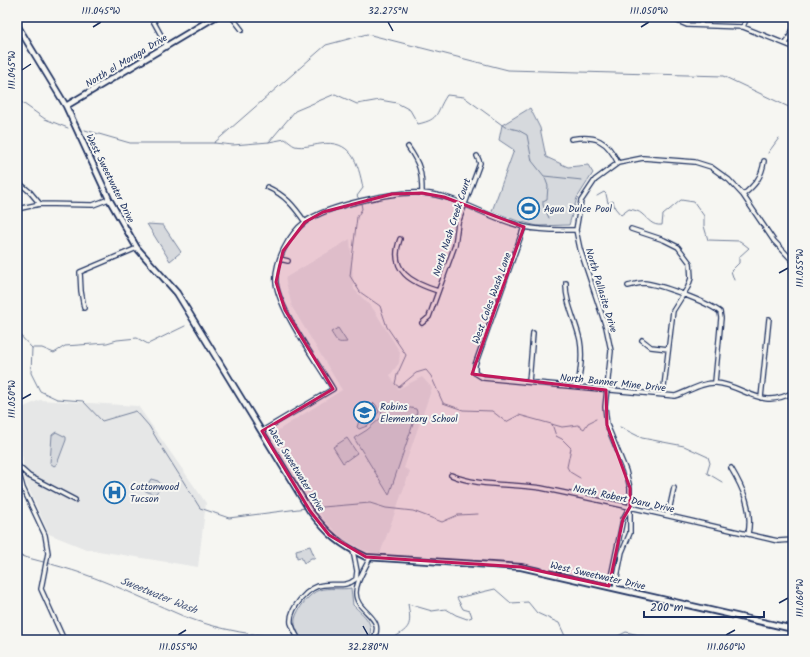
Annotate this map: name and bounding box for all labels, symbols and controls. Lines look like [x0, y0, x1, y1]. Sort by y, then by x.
text: 111.045°W [82, 3, 121, 19]
text: 32.275°N [368, 3, 408, 19]
text: 111.050°W [630, 3, 668, 19]
street label: North el Moraga Drive [82, 30, 171, 92]
text: 111.045°W [4, 50, 20, 89]
street label: West Sweetwater Drive [82, 131, 139, 226]
street label: North Nash Creek Court [429, 176, 475, 279]
sports icon: Agua Dulce Pool [516, 195, 542, 221]
place label: Agua Dulce Pool [544, 201, 613, 217]
street label: North Pallasite Drive [581, 246, 622, 335]
text: 111.055°W [792, 248, 808, 287]
street label: West Coles Wash Lane [468, 250, 516, 346]
street label: North Banner Mine Drive [559, 369, 667, 397]
text: 111.050°W [4, 380, 20, 418]
school or university icon: Robins Elementary School [352, 399, 378, 425]
place label: Robins Elementary School [380, 399, 458, 427]
street label: West Sweetwater Drive [264, 424, 329, 515]
hospital icon: Cottonwood Tucson [101, 479, 127, 505]
place label: Cottonwood Tucson [130, 479, 180, 507]
street label: North Robert Daru Drive [572, 480, 676, 518]
street label: West Sweetwater Drive [549, 557, 647, 595]
water label: Sweetwater Wash [117, 572, 201, 620]
text: 111.060°W [792, 579, 808, 617]
scale bar [644, 593, 764, 619]
text: 200 m [650, 598, 684, 617]
text: 111.055°W [159, 639, 198, 655]
text: 32.280°N [348, 639, 389, 655]
text: 111.060°W [707, 639, 745, 655]

